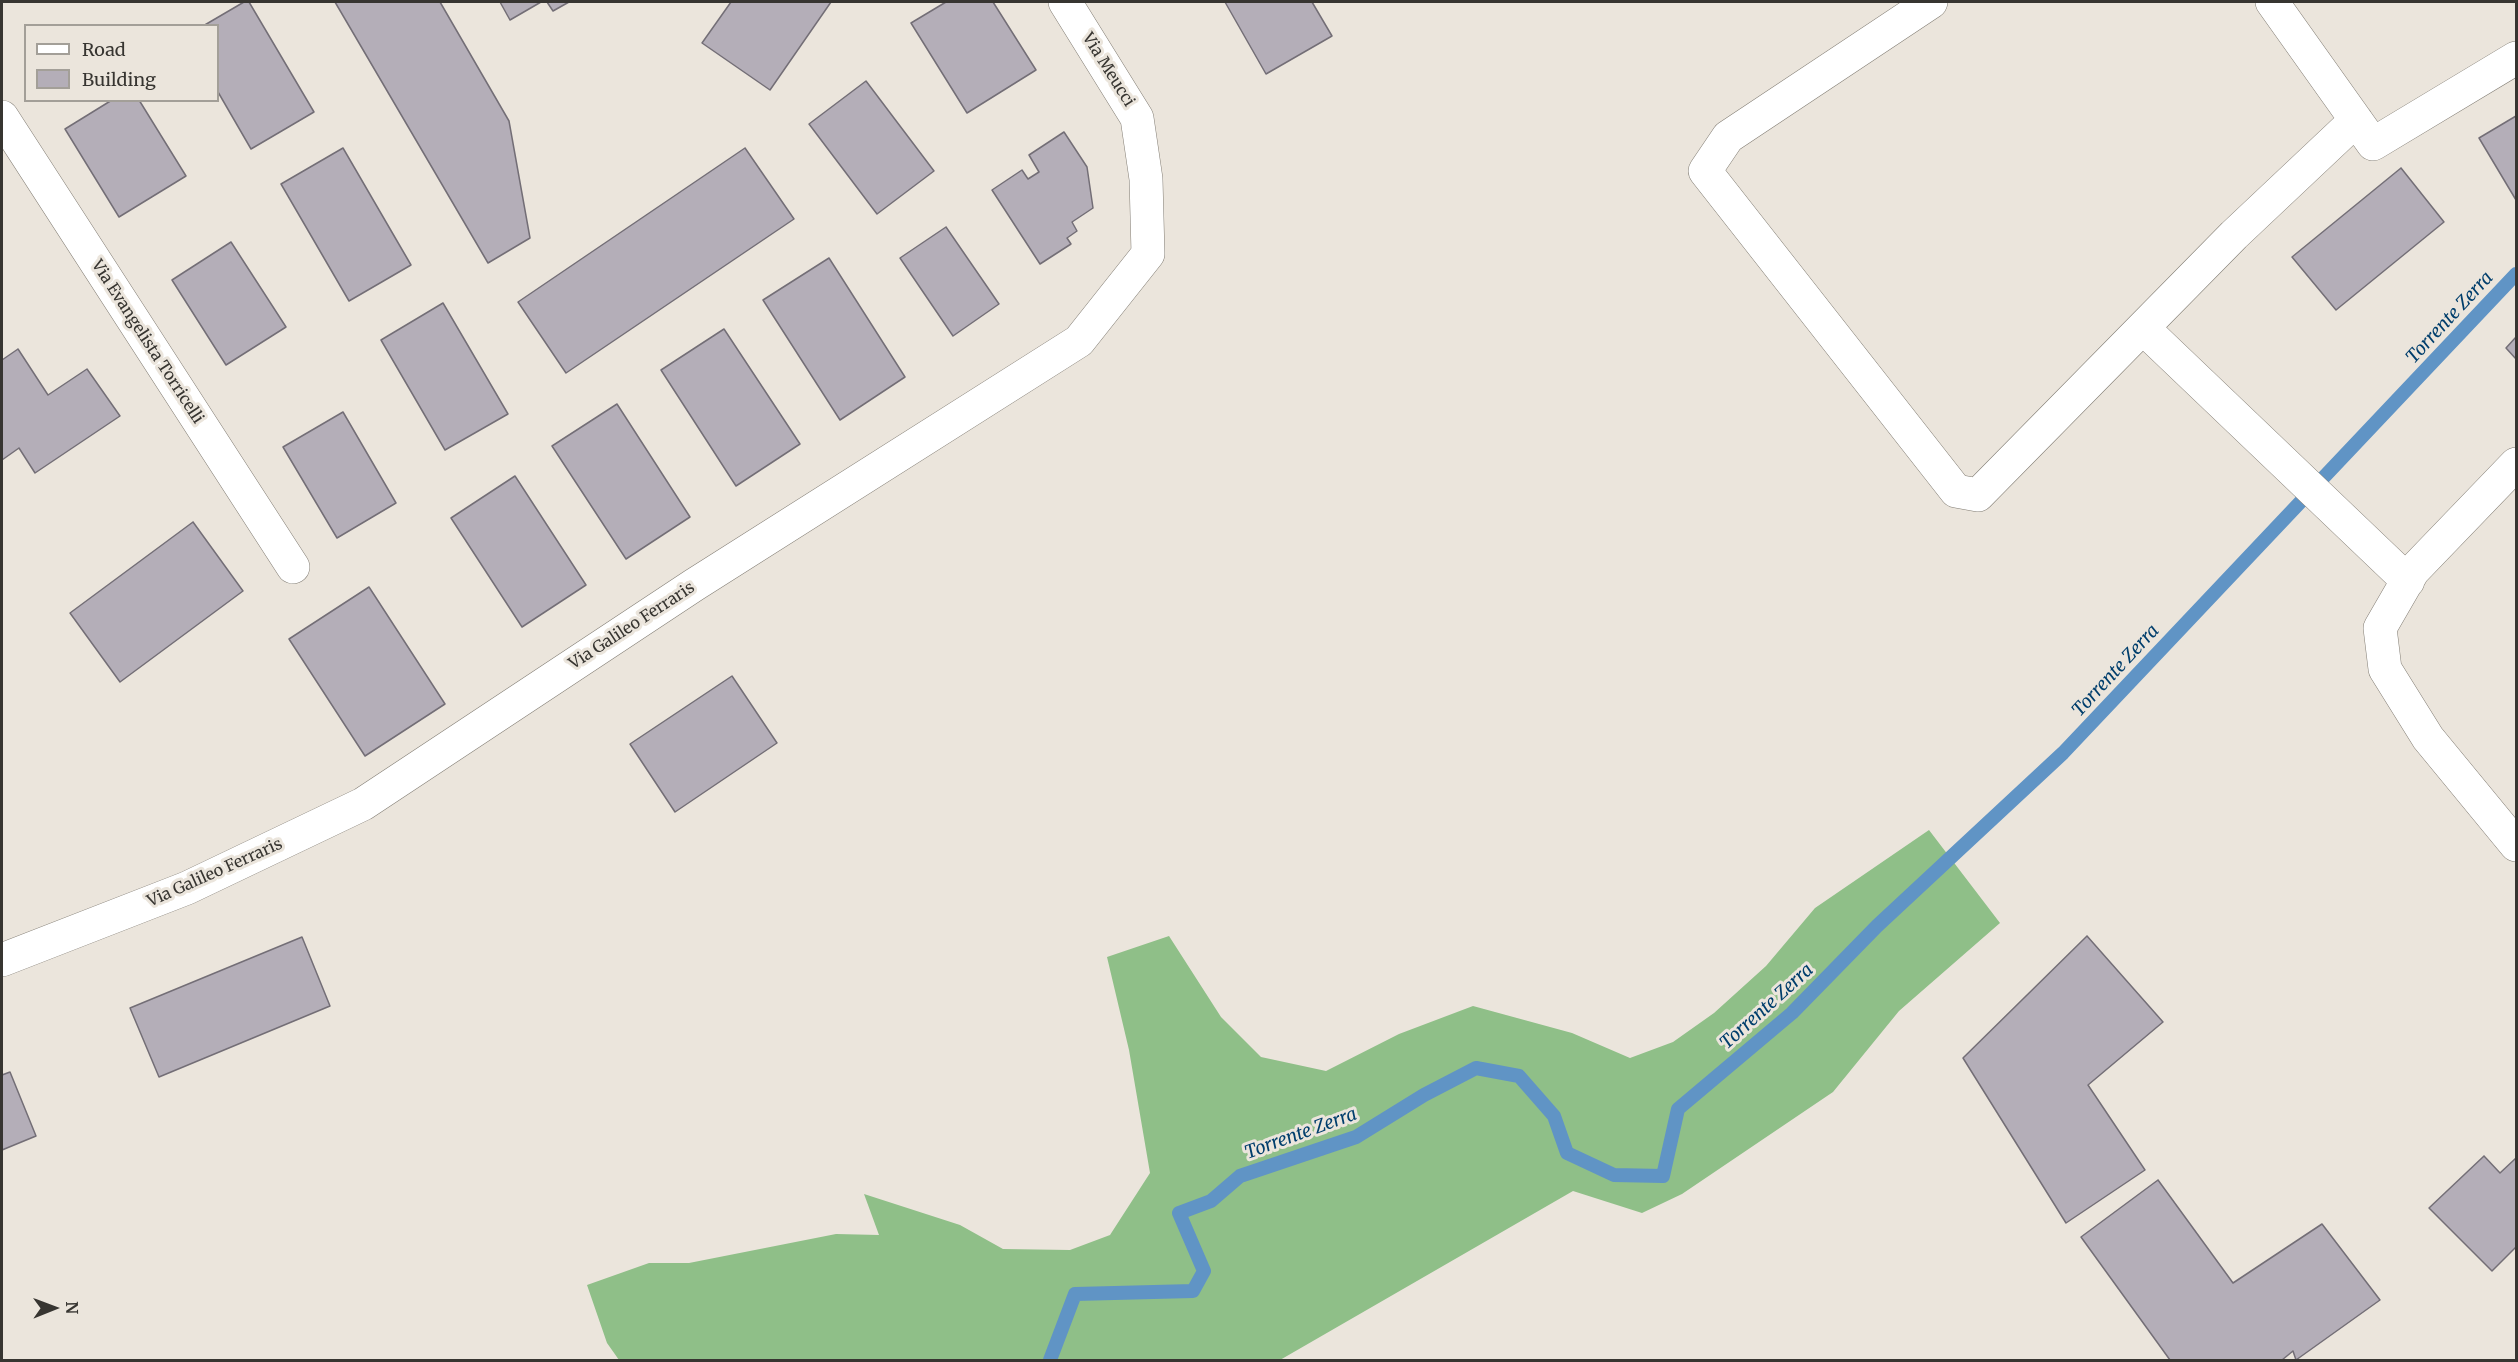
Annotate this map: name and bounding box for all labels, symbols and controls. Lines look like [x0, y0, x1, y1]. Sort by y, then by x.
legend [24, 24, 219, 102]
street label: Via Meucci [1078, 30, 1138, 110]
text: Road [82, 38, 126, 61]
text: Building [82, 68, 156, 91]
street label: Via Evangelista Torricelli [87, 257, 207, 427]
water label: Torrente Zerra [2402, 268, 2498, 368]
street label: Via Galileo Ferraris [566, 578, 698, 674]
water label: Torrente Zerra [2068, 621, 2164, 721]
street label: Via Galileo Ferraris [144, 835, 286, 911]
water label: Torrente Zerra [1716, 960, 1818, 1054]
water label: Torrente Zerra [1242, 1104, 1360, 1164]
north arrow [24, 1278, 84, 1338]
text: N [62, 1301, 82, 1314]

